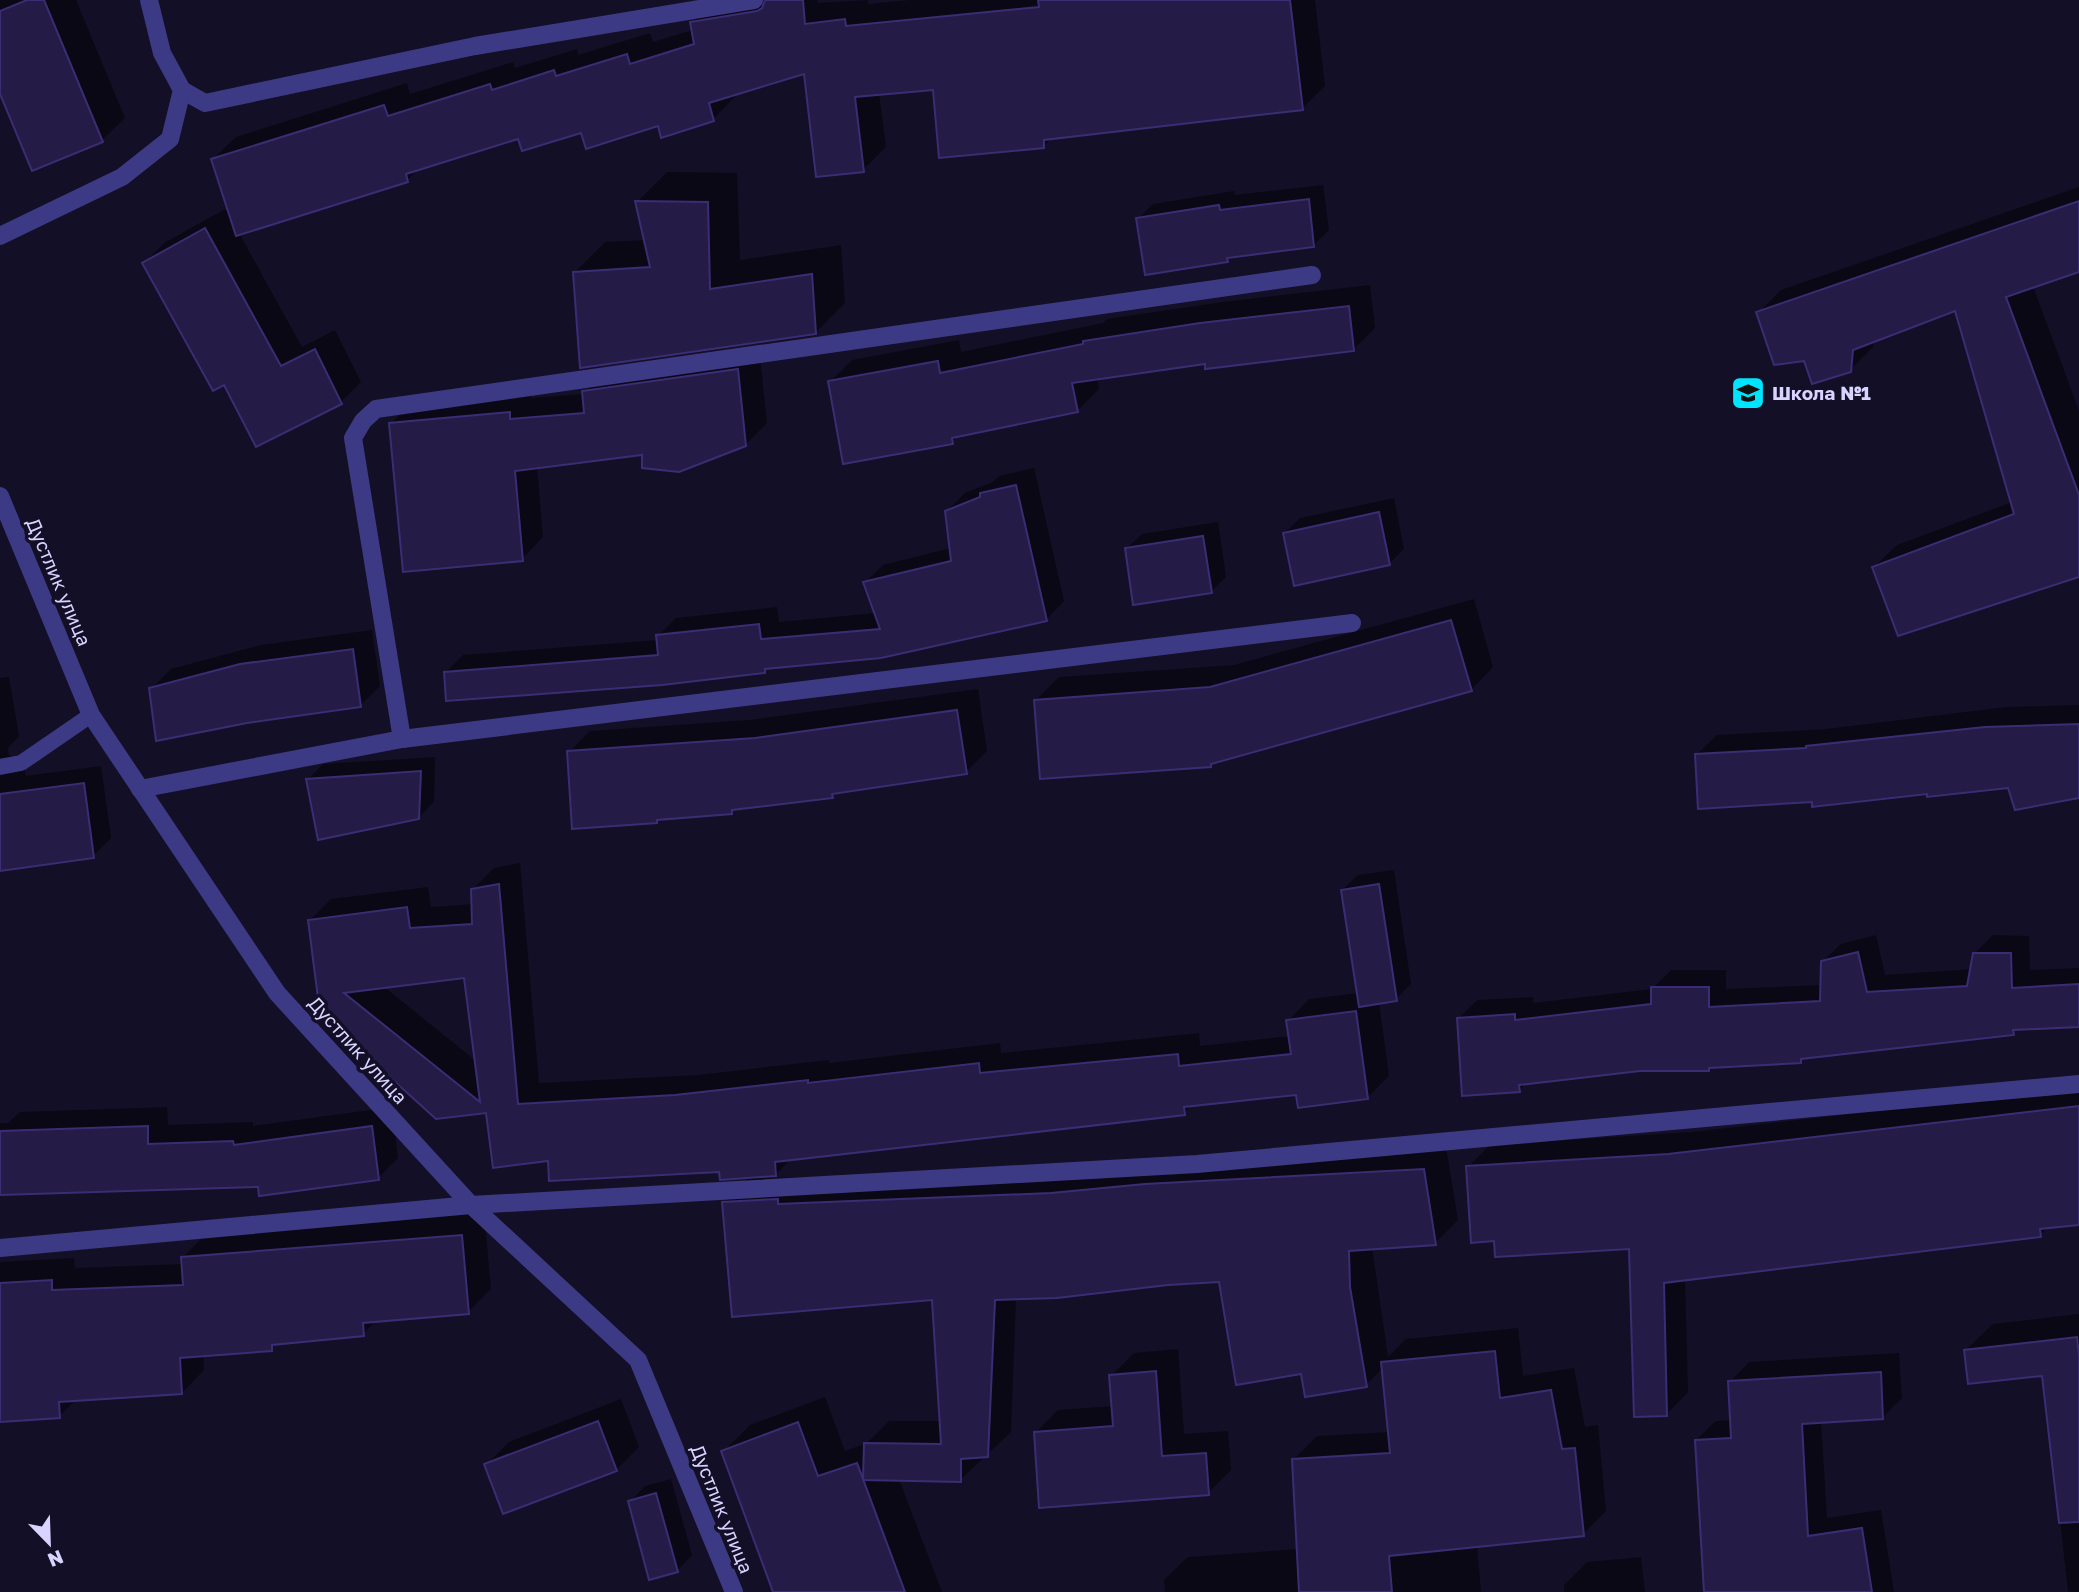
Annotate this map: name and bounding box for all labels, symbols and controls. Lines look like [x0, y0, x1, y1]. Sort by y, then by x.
school or university icon: Школа №1 [1729, 374, 1767, 412]
place label: Школа №1 [1772, 381, 1871, 404]
street label: Дустлик улица [22, 514, 97, 649]
street label: Дустлик улица [304, 991, 413, 1108]
street label: Дустлик улица [686, 1441, 759, 1577]
north arrow [14, 1508, 84, 1578]
text: N [45, 1546, 67, 1573]

